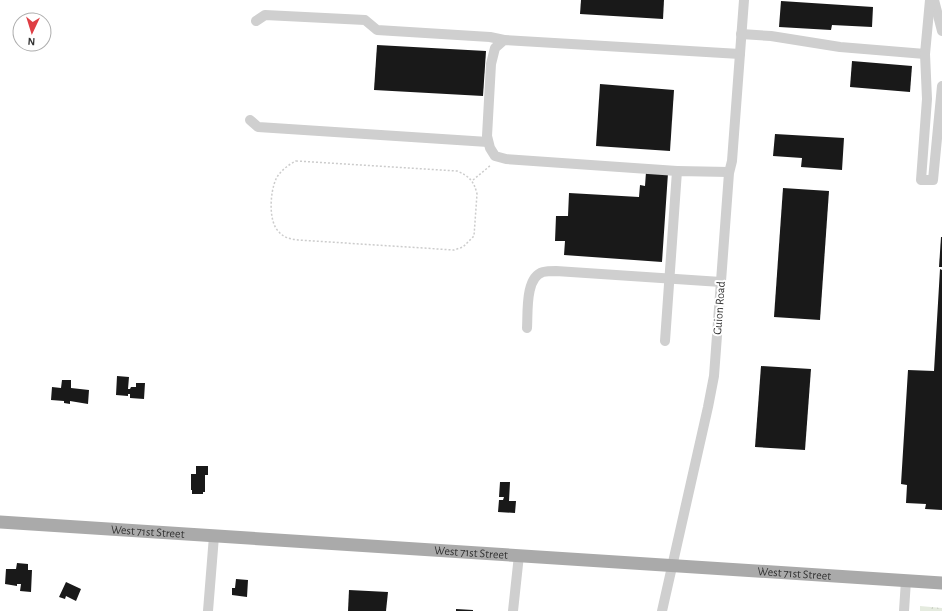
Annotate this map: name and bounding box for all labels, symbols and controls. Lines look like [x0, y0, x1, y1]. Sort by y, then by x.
north arrow [12, 12, 52, 52]
text: N [27, 36, 36, 47]
street label: Guion Road [711, 281, 727, 335]
street label: West 71st Street [111, 523, 185, 540]
street label: West 71st Street [434, 544, 508, 561]
street label: West 71st Street [757, 565, 832, 582]

